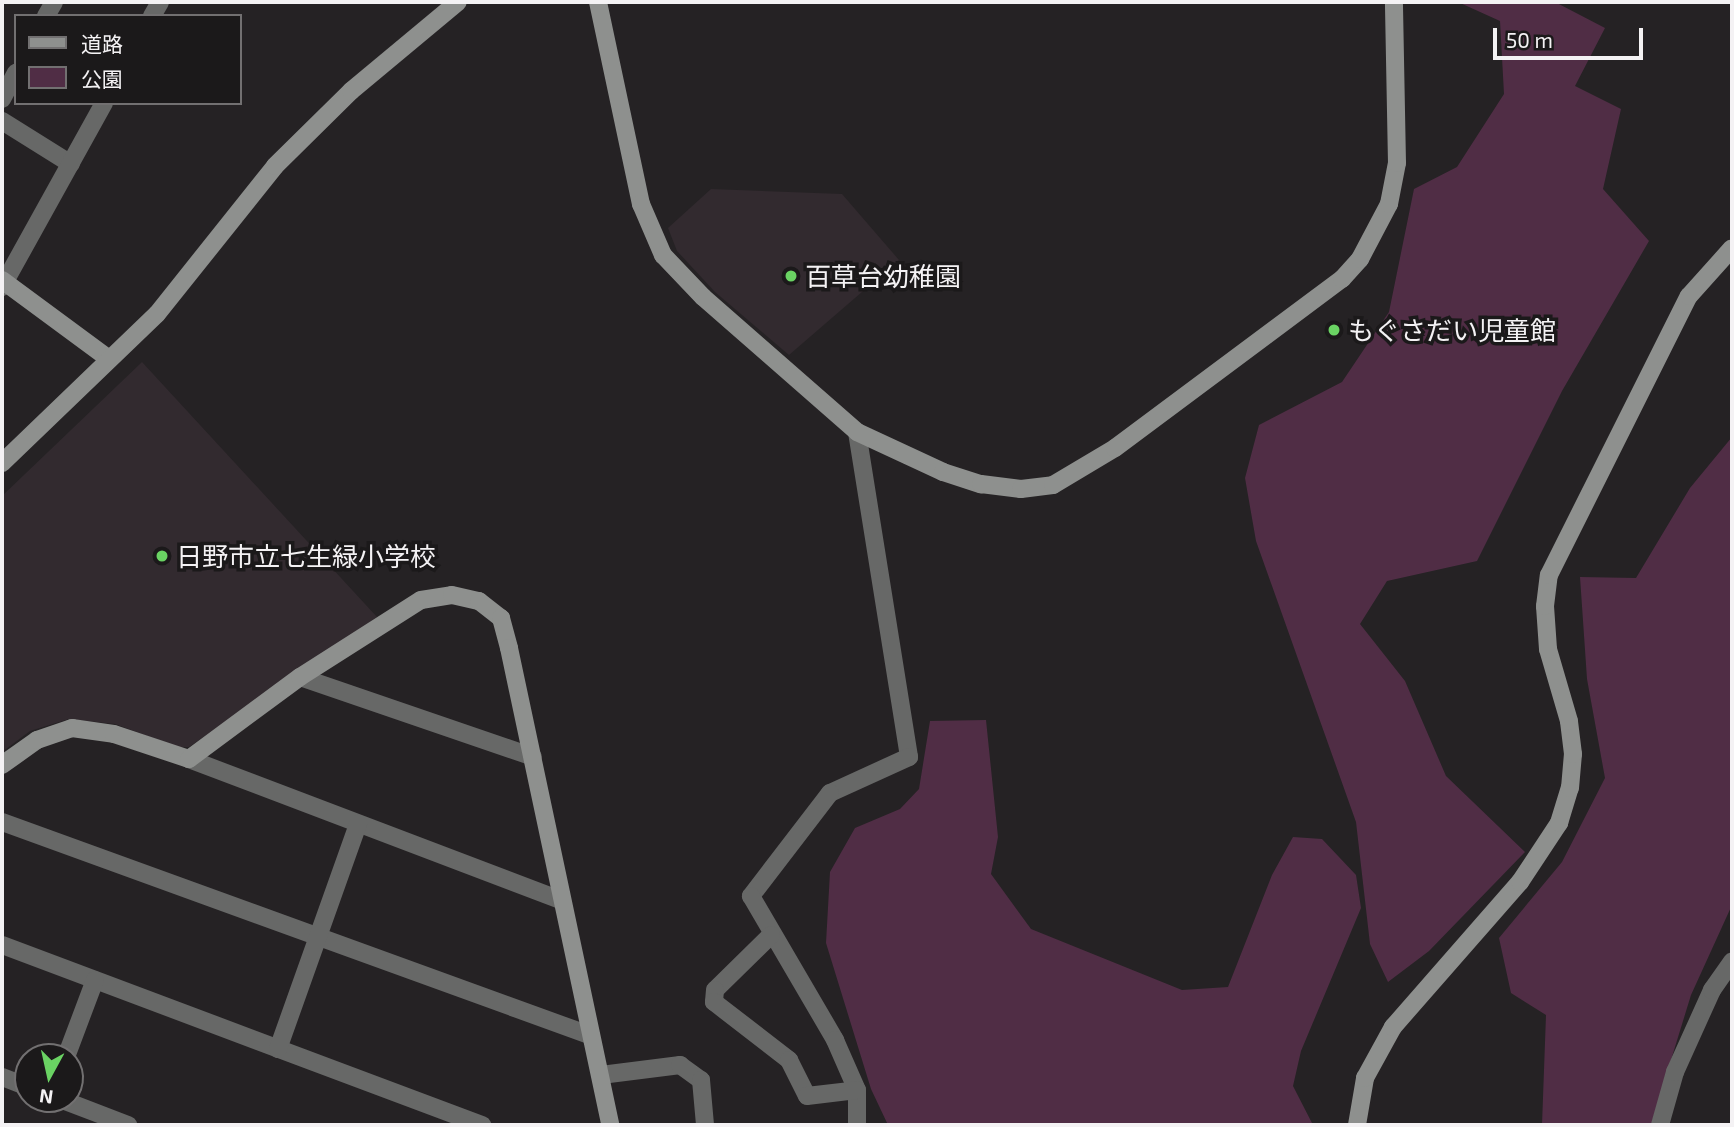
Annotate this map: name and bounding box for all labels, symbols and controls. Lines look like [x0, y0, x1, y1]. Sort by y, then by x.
legend [14, 14, 242, 105]
scale bar [1496, 14, 1646, 58]
text: 50 m [1506, 27, 1553, 52]
text: 道路 [81, 31, 123, 56]
text: 公園 [81, 66, 123, 91]
place label: 百草台幼稚園 [805, 260, 961, 292]
marker: 百草台幼稚園 [783, 268, 799, 284]
place label: もぐさだい児童館 [1348, 314, 1556, 346]
marker: もぐさだい児童館 [1326, 322, 1342, 338]
place label: 日野市立七生緑小学校 [176, 540, 436, 572]
marker: 日野市立七生緑小学校 [154, 548, 170, 564]
north arrow [14, 1043, 84, 1113]
text: N [38, 1085, 55, 1110]

